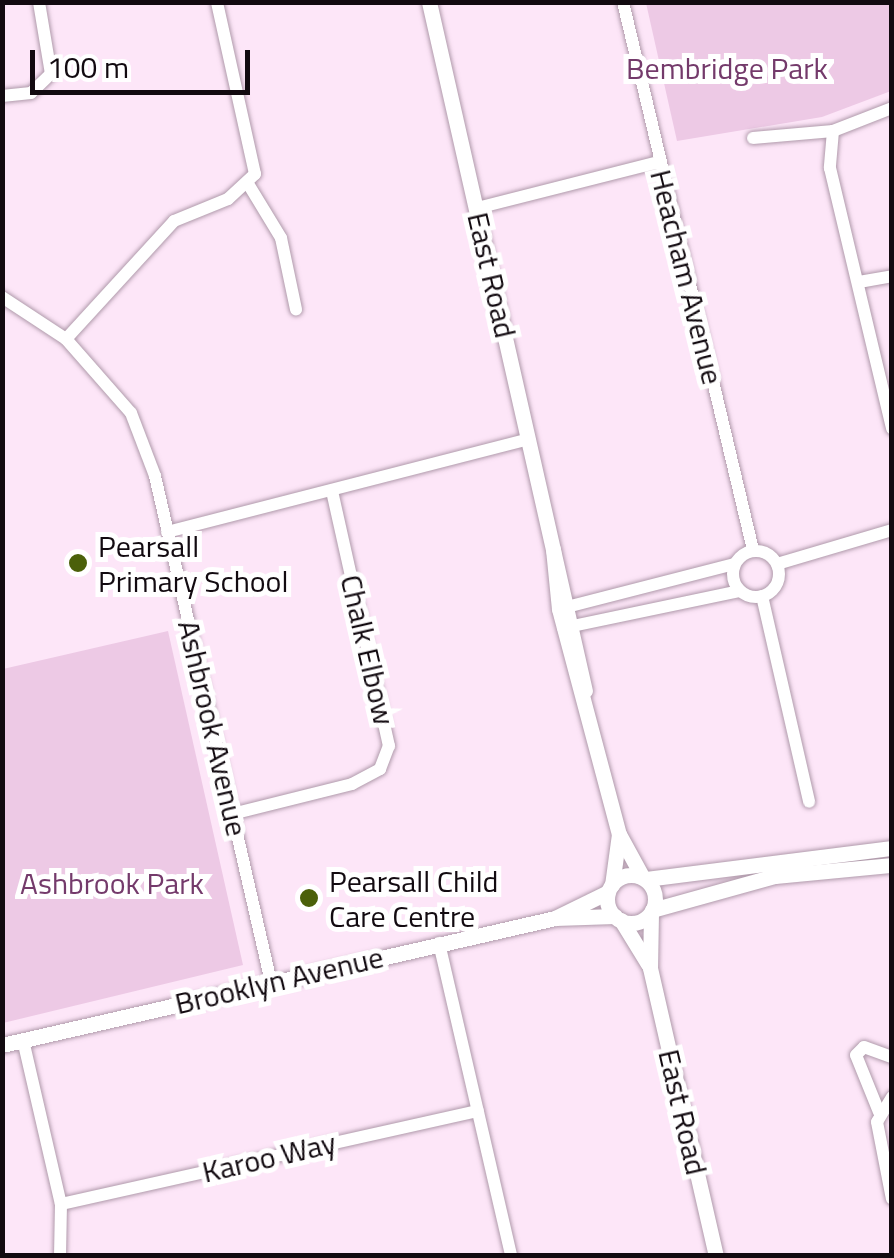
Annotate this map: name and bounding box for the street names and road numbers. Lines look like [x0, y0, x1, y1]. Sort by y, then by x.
street label: Heacham Avenue [643, 166, 731, 388]
street label: East Road [460, 209, 524, 341]
street label: Chalk Elbow [333, 571, 403, 729]
street label: Ashbrook Avenue [171, 617, 255, 839]
street label: Brooklyn Avenue [171, 939, 387, 1021]
street label: East Road [651, 1046, 715, 1178]
street label: Karoo Way [199, 1124, 339, 1190]

